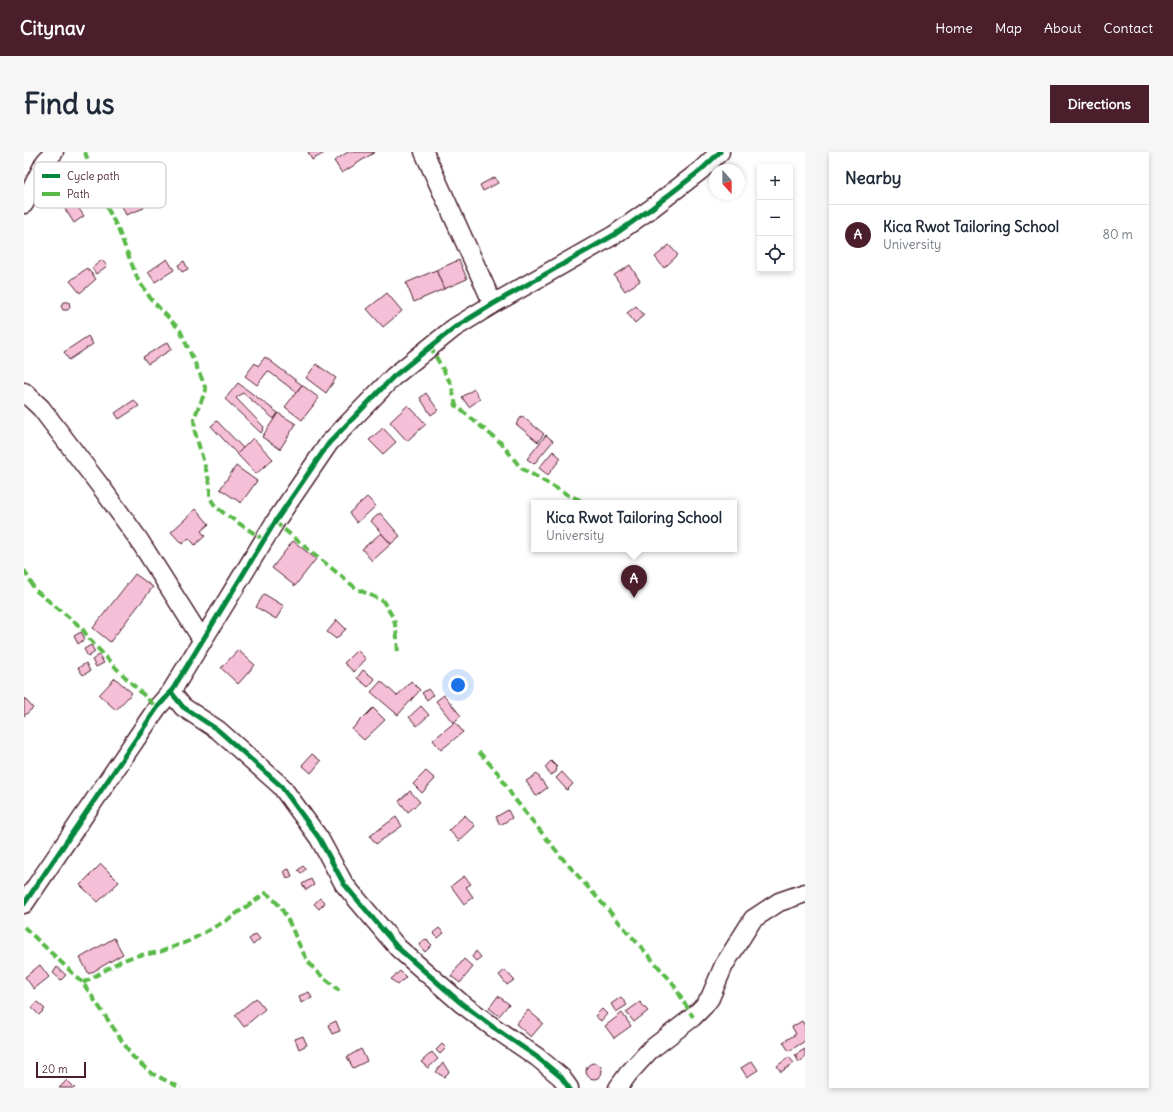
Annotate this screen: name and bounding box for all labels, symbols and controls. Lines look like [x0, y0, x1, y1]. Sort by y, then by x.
text: Citynav [20, 16, 85, 40]
text: Home [935, 19, 973, 37]
text: Map [995, 19, 1022, 37]
text: About [1044, 19, 1082, 37]
text: Contact [1104, 19, 1153, 37]
button: Directions [1050, 85, 1149, 123]
text: Find us [24, 86, 115, 122]
legend [34, 162, 166, 208]
north arrow [709, 164, 745, 200]
map controls [757, 164, 793, 272]
button: + [757, 164, 793, 200]
text: Nearby [845, 167, 901, 189]
text: Cycle path [67, 169, 120, 183]
text: Path [67, 187, 90, 201]
button: − [757, 200, 793, 236]
text: Kica Rwot Tailoring School [883, 217, 1059, 236]
text: A [854, 226, 862, 243]
text: 80 m [1102, 226, 1133, 243]
button: locate [757, 236, 793, 272]
text: University [883, 236, 941, 253]
popup [531, 500, 737, 552]
text: Kica Rwot Tailoring School [546, 508, 722, 527]
text: University [546, 527, 604, 544]
pin: A [621, 565, 647, 598]
your location [448, 675, 468, 695]
scale bar [36, 1060, 86, 1079]
text: 20 m [42, 1062, 68, 1076]

